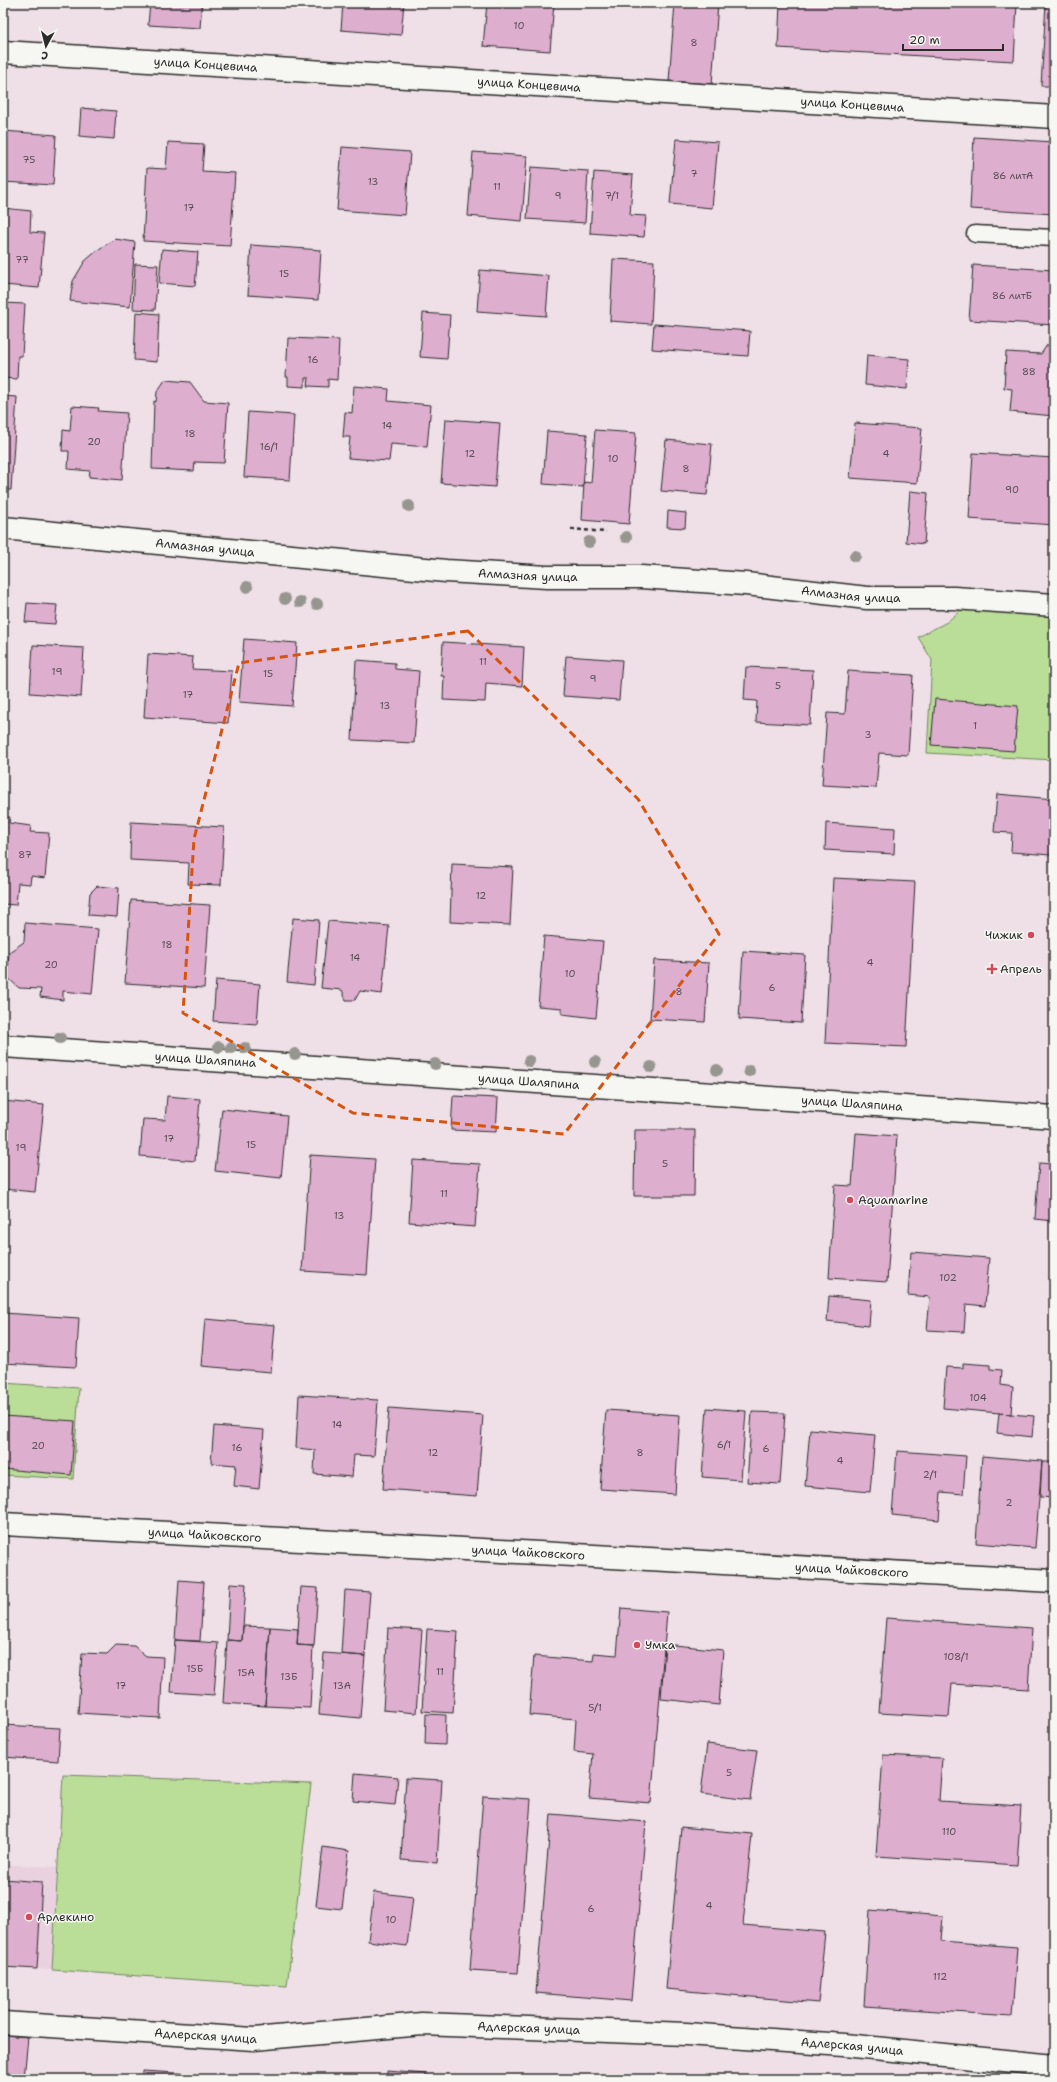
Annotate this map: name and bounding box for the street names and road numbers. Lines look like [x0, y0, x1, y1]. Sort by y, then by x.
street label: улица Концевича [153, 53, 258, 76]
street label: улица Концевича [477, 73, 582, 96]
street label: улица Концевича [800, 93, 905, 116]
street label: Алмазная улица [155, 535, 256, 560]
street label: Алмазная улица [478, 565, 578, 585]
street label: Алмазная улица [800, 582, 901, 606]
street label: улица Шаляпина [154, 1048, 257, 1071]
street label: улица Шаляпина [478, 1070, 581, 1093]
street label: улица Шаляпина [801, 1092, 904, 1115]
street label: улица Чайковского [147, 1524, 262, 1546]
street label: улица Чайковского [471, 1541, 585, 1564]
street label: улица Чайковского [794, 1559, 909, 1581]
street label: Адлерская улица [477, 2018, 581, 2038]
street label: Адлерская улица [154, 2025, 258, 2047]
street label: Адлерская улица [800, 2034, 905, 2059]

